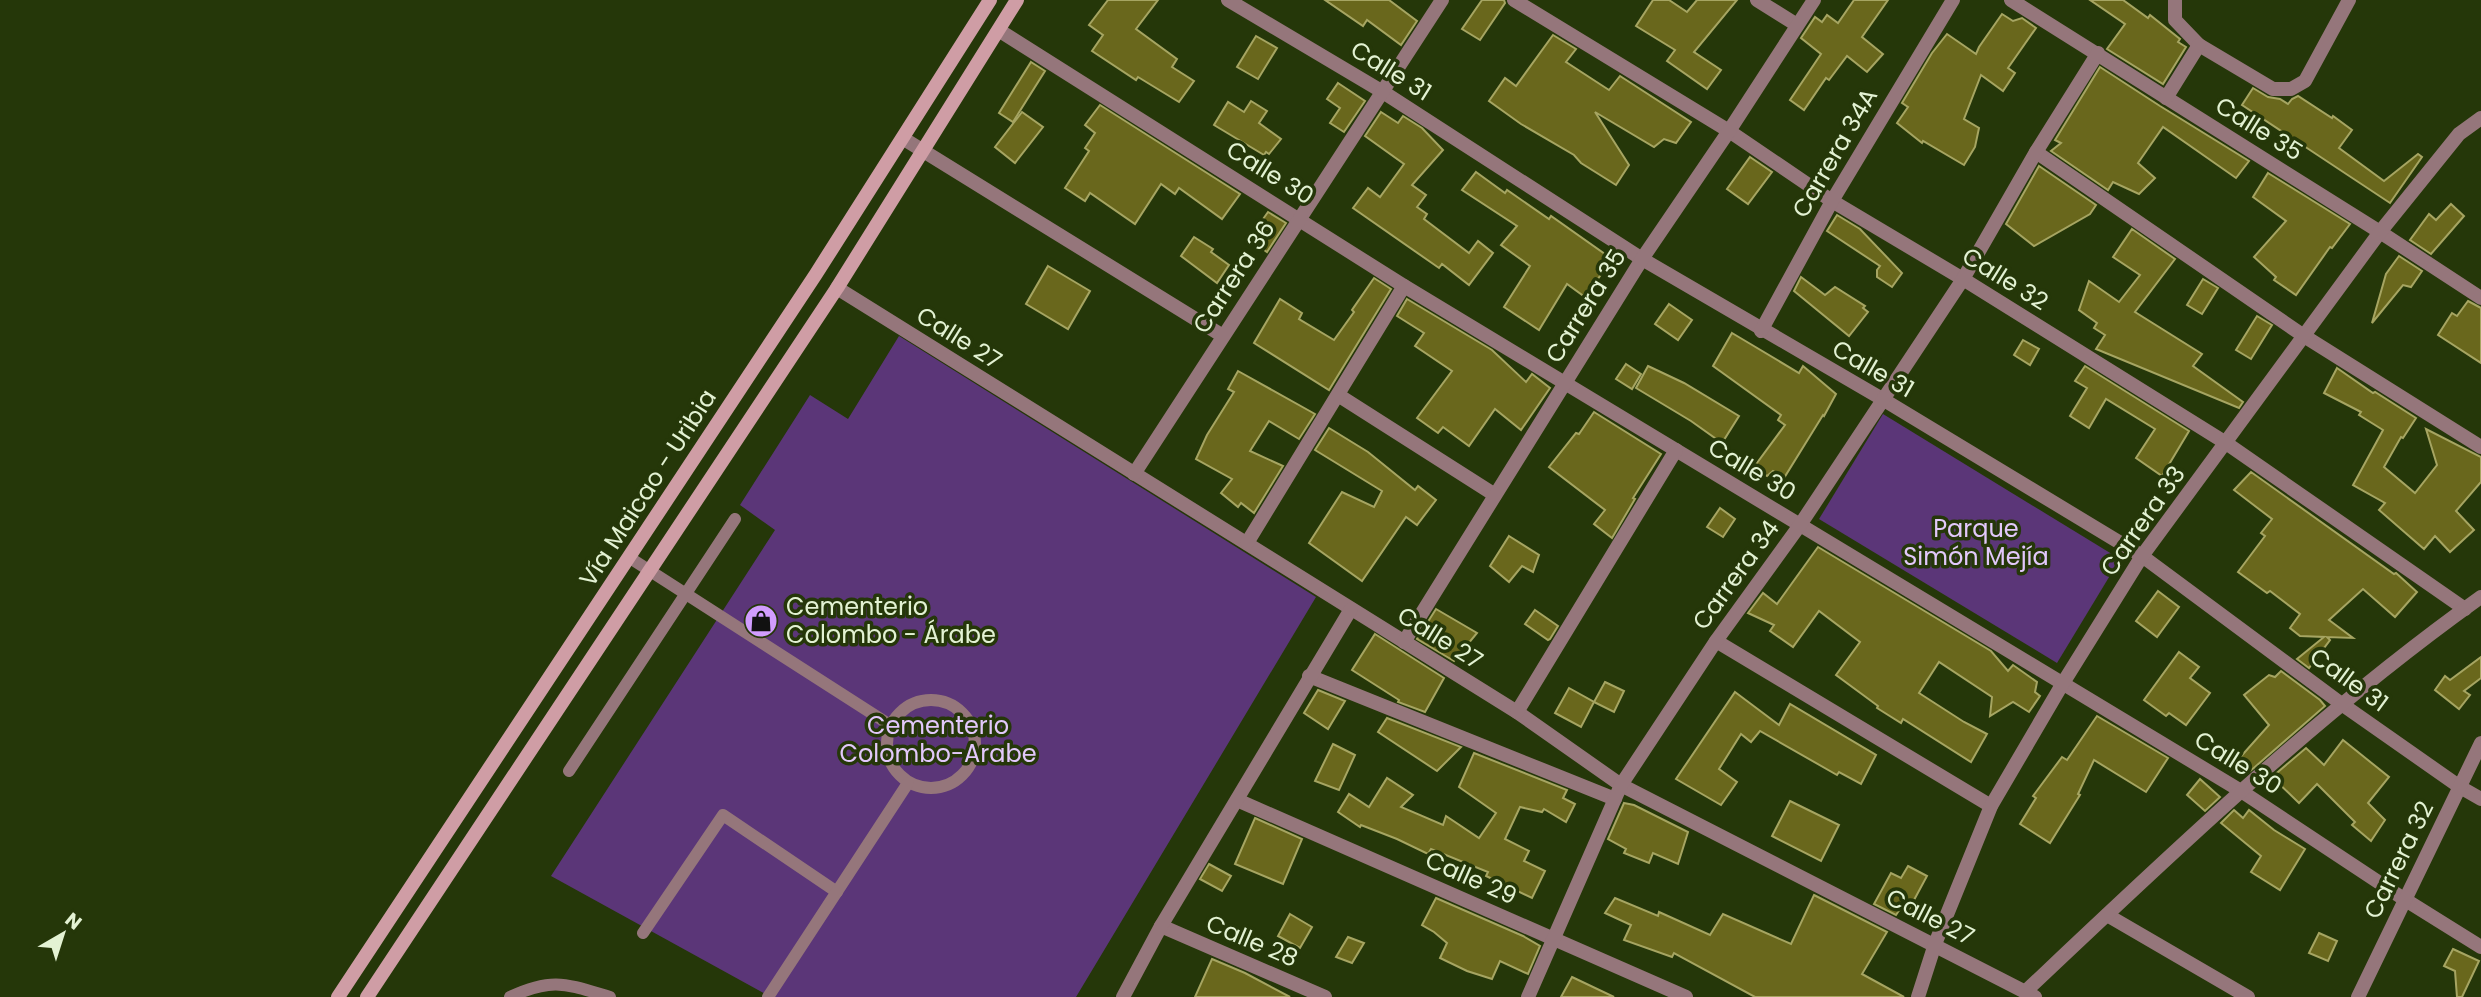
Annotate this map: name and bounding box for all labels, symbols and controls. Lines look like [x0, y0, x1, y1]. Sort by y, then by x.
street label: Calle 31 [1344, 33, 1438, 108]
street label: Carrera 34A [1784, 82, 1885, 224]
street label: Calle 35 [2209, 89, 2309, 168]
street label: Calle 30 [1220, 133, 1320, 212]
street label: Carrera 36 [1185, 214, 1282, 340]
street label: Calle 32 [1956, 239, 2055, 318]
street label: Carrera 35 [1538, 243, 1634, 369]
street label: Calle 27 [910, 298, 1008, 377]
street label: Calle 31 [1826, 332, 1920, 405]
street label: Vía Maicao - Uribia [571, 383, 724, 593]
street label: Calle 30 [1702, 430, 1802, 509]
street label: Carrera 33 [2093, 459, 2193, 582]
park label: Parque Simón Mejía [1903, 512, 2049, 573]
street label: Carrera 34 [1685, 513, 1787, 636]
place label: Cementerio Colombo - Árabe [786, 590, 996, 651]
street label: Calle 27 [1391, 598, 1489, 677]
shop icon: Cementerio Colombo - Árabe [742, 602, 780, 640]
street label: Calle 31 [2303, 640, 2395, 719]
park label: Cementerio Colombo-Arabe [839, 709, 1037, 770]
street label: Calle 30 [2188, 723, 2288, 802]
street label: Carrera 32 [2356, 795, 2441, 924]
street label: Calle 29 [1420, 843, 1522, 912]
street label: Calle 27 [1881, 880, 1980, 953]
north arrow [28, 899, 98, 969]
text: N [59, 906, 87, 936]
street label: Calle 28 [1201, 906, 1303, 975]

